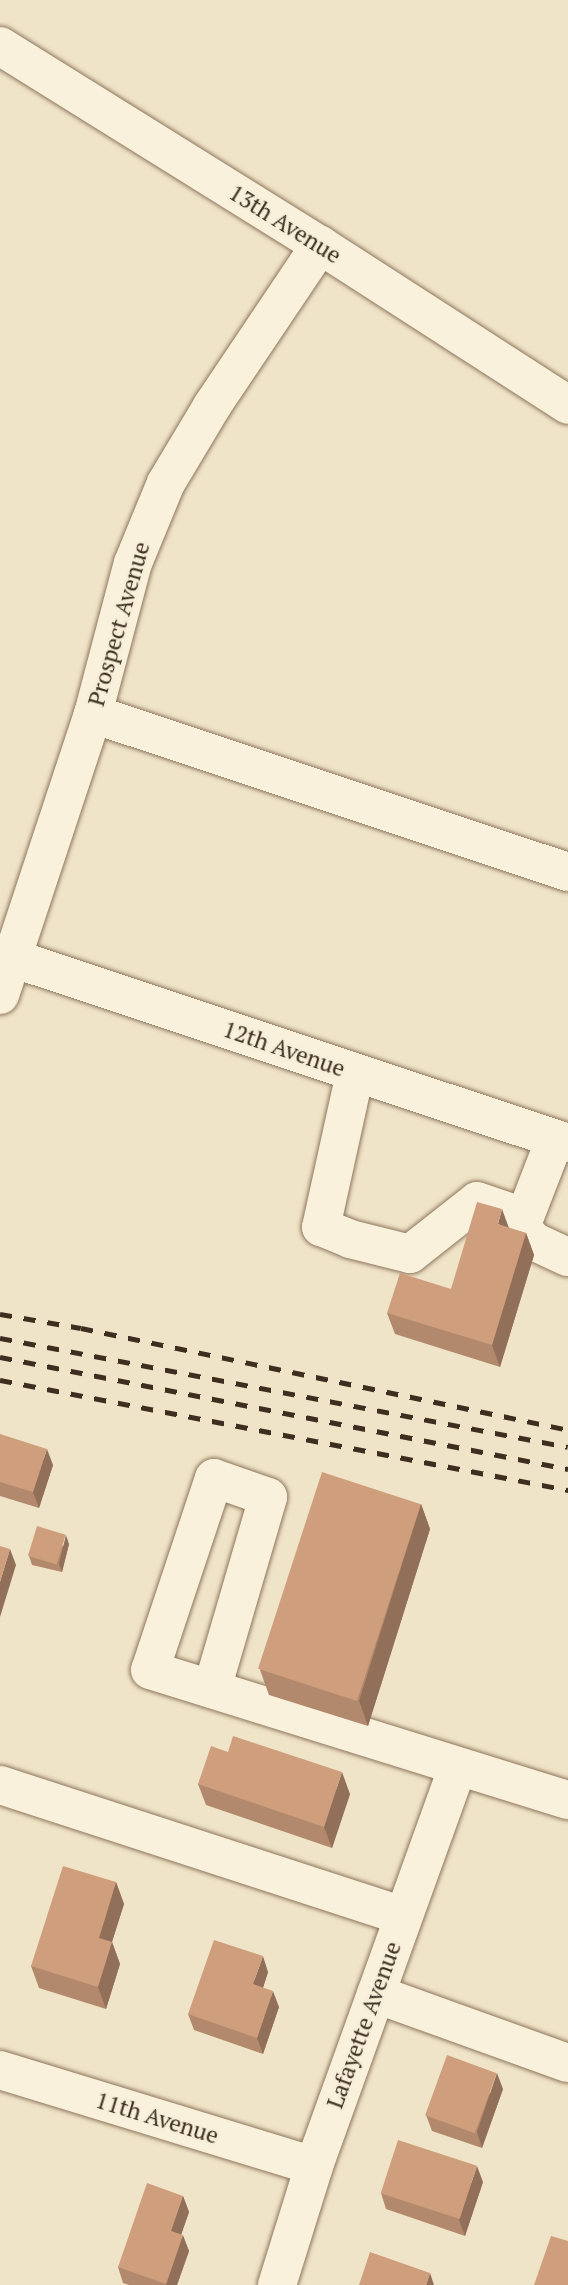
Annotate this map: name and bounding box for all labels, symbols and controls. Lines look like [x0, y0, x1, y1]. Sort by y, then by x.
street label: 13th Avenue [224, 179, 346, 269]
street label: Prospect Avenue [82, 539, 156, 709]
street label: 12th Avenue [219, 1015, 349, 1083]
street label: Lafayette Avenue [321, 1938, 407, 2112]
street label: 11th Avenue [92, 2086, 222, 2150]

